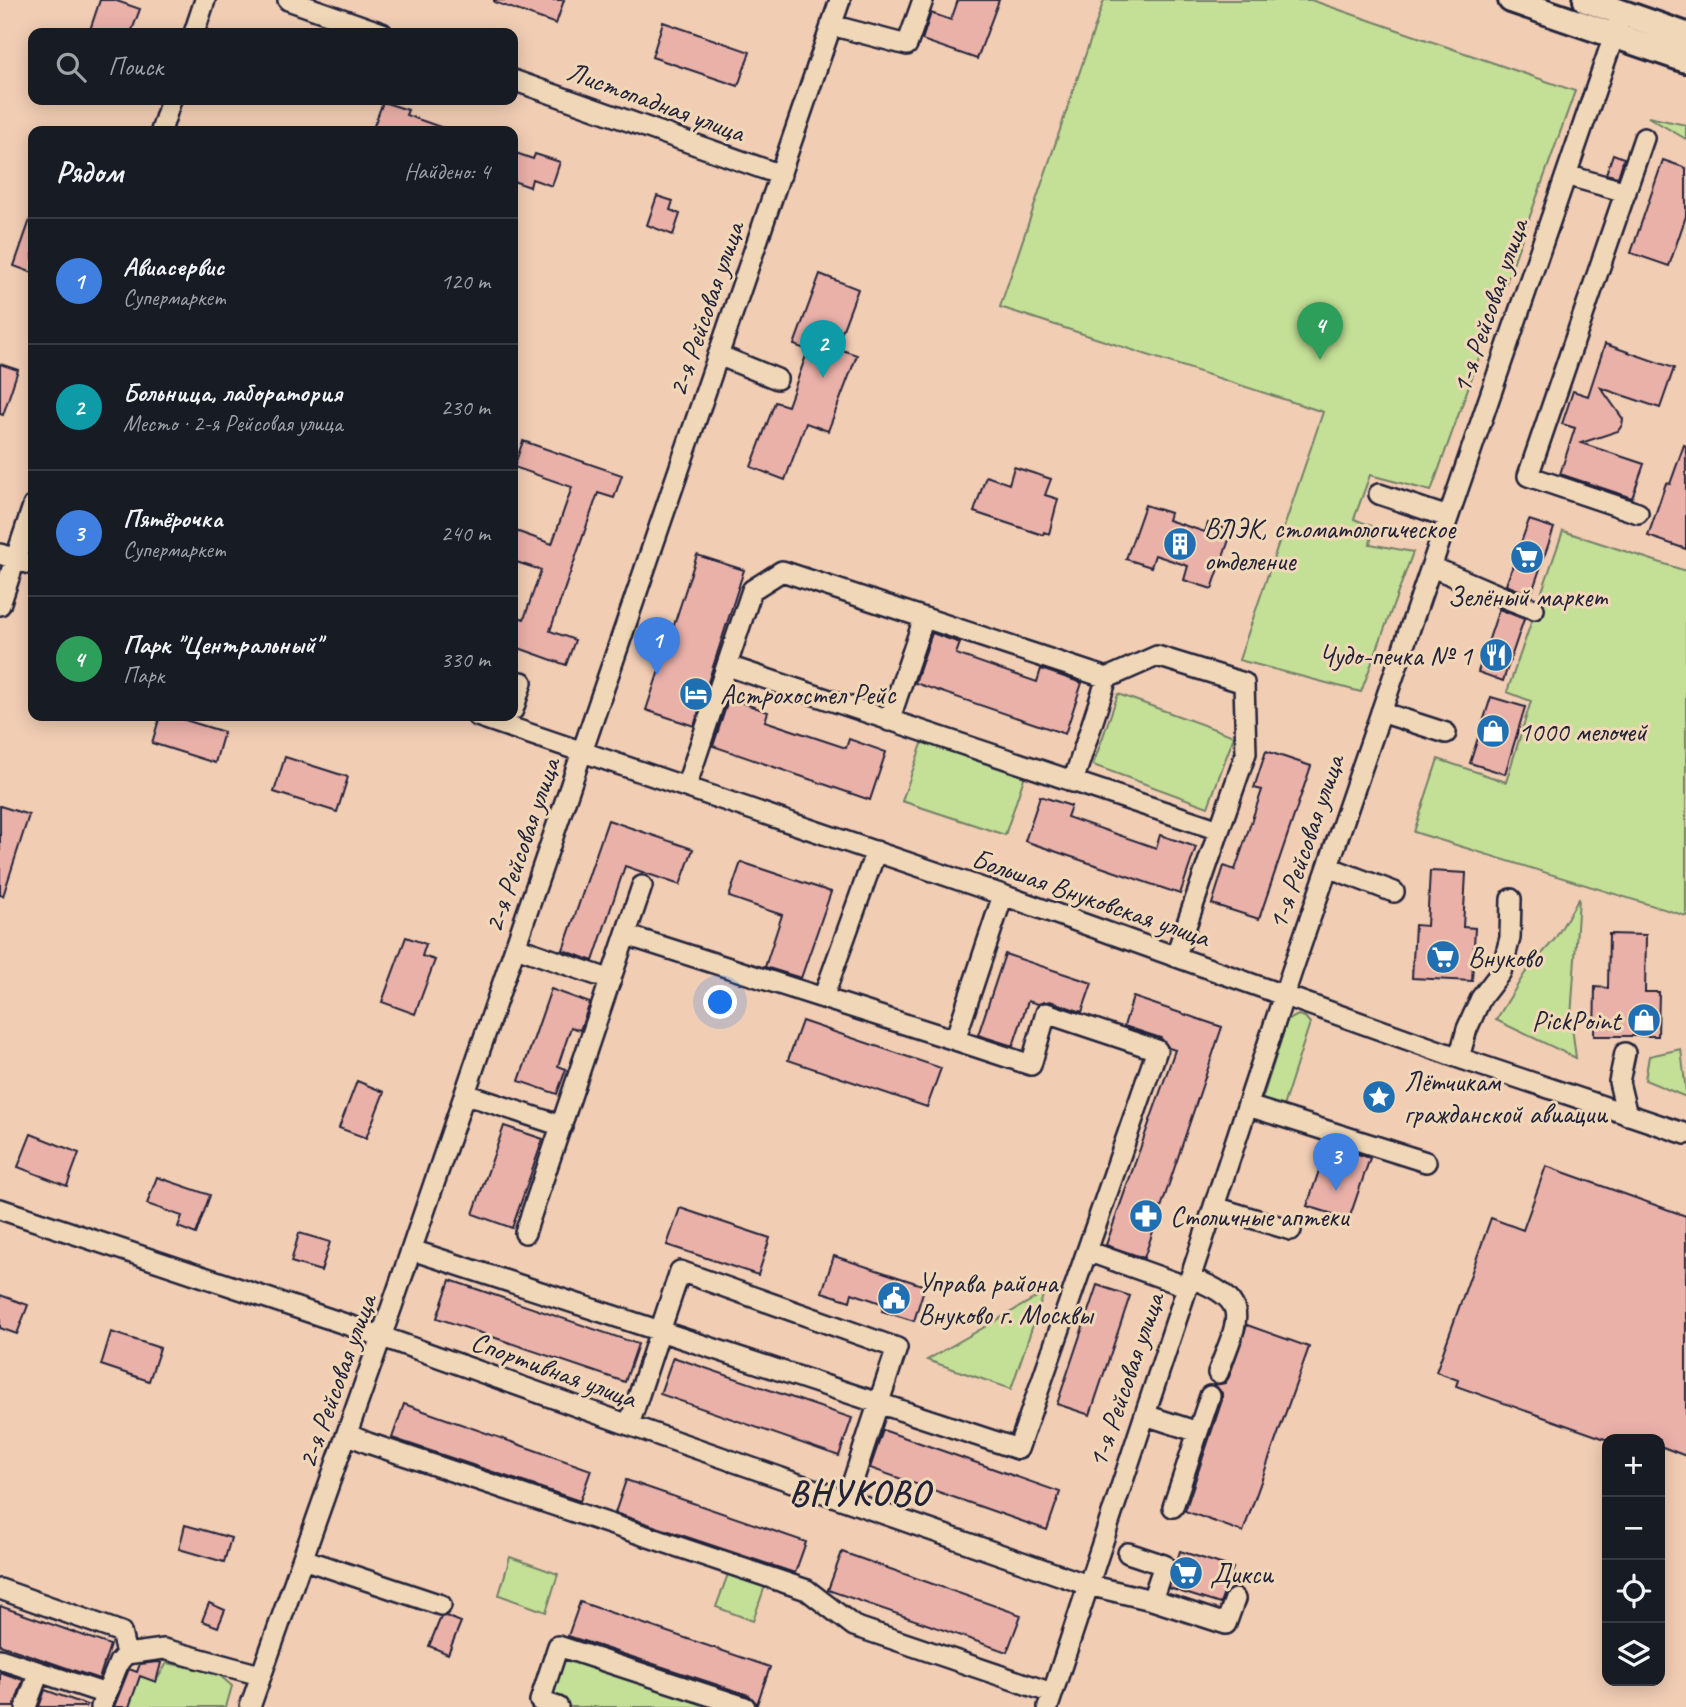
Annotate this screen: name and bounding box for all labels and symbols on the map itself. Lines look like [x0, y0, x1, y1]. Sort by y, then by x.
street label: Листопадная улица [562, 53, 751, 150]
street label: 1-я Рейсовая улица [1443, 212, 1536, 398]
street label: 2-я Рейсовая улица [659, 215, 752, 401]
pin: 4 [1297, 302, 1343, 360]
pin: 2 [800, 320, 846, 378]
place label: ВЛЭК, стоматологическое отделение [1204, 511, 1457, 578]
building icon: ВЛЭК, стоматологическое отделение [1161, 525, 1199, 563]
supermarket icon: Зелёный маркет [1508, 538, 1546, 576]
place label: Зелёный маркет [1448, 579, 1608, 614]
pin: 1 [634, 617, 680, 675]
restaurant icon: Чудо-печка № 1 [1477, 636, 1515, 674]
place label: Чудо-печка № 1 [1319, 638, 1473, 673]
hotel icon: Астрохостел Рейс [677, 675, 715, 713]
place label: Астрохостел Рейс [720, 677, 898, 712]
shop icon: 1000 мелочей [1474, 712, 1512, 750]
place label: 1000 мелочей [1518, 714, 1648, 749]
street label: 1-я Рейсовая улица [1259, 748, 1352, 934]
street label: 2-я Рейсовая улица [475, 751, 568, 937]
street label: Большая Внуковская улица [967, 840, 1216, 955]
supermarket icon: Внуково [1424, 938, 1462, 976]
place label: Внуково [1468, 940, 1544, 975]
your location [703, 985, 737, 1019]
shop icon: PickPoint [1625, 1001, 1663, 1039]
place label: PickPoint [1532, 1003, 1623, 1038]
place label: Лётчикам гражданской авиации [1404, 1064, 1608, 1131]
place icon: Лётчикам гражданской авиации [1360, 1078, 1398, 1116]
pin: 3 [1313, 1133, 1359, 1191]
pharmacy icon: Столичные аптеки [1127, 1197, 1165, 1235]
place label: Столичные аптеки [1170, 1199, 1350, 1234]
place label: Управа района Внуково г. Москвы [918, 1265, 1095, 1332]
public building icon: Управа района Внуково г. Москвы [875, 1279, 913, 1317]
street label: 1-я Рейсовая улица [1079, 1286, 1172, 1472]
street label: 2-я Рейсовая улица [289, 1287, 385, 1473]
street label: Спортивная улица [466, 1323, 643, 1416]
district label: ВНУКОВО [789, 1470, 933, 1515]
supermarket icon: Дикси [1167, 1554, 1205, 1592]
place label: Дикси [1210, 1556, 1274, 1591]

